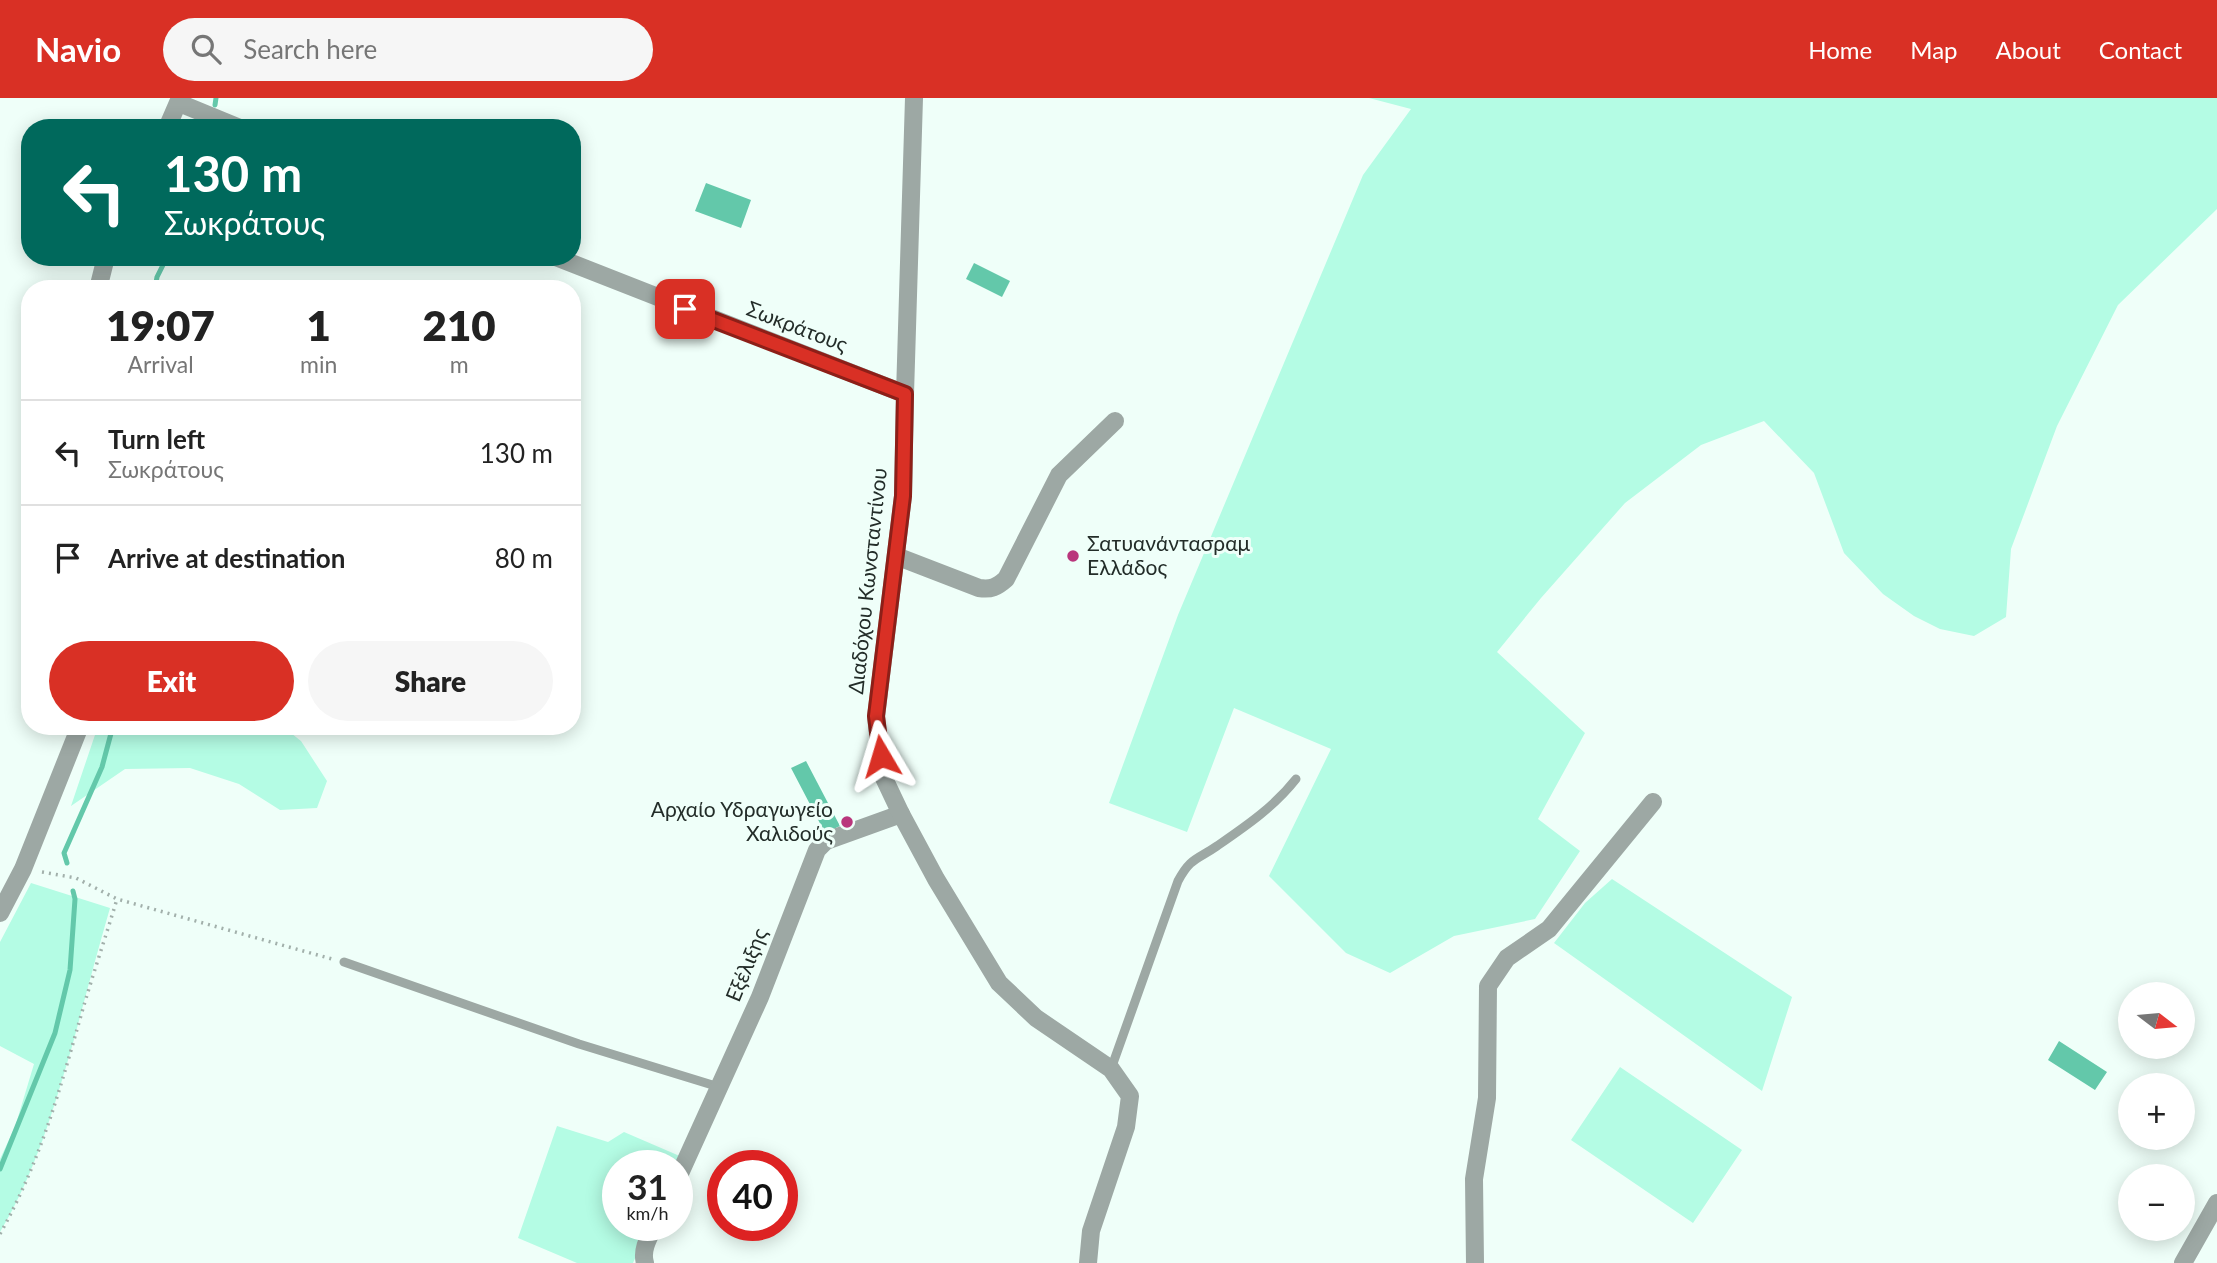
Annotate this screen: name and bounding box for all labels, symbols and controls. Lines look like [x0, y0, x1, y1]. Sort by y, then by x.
search box [163, 18, 653, 81]
text: Navio [35, 29, 121, 69]
icon: search [187, 30, 225, 68]
text: Search here [243, 33, 377, 65]
text: Home [1808, 35, 1872, 64]
text: Map [1910, 35, 1958, 64]
text: About [1996, 35, 2061, 64]
text: Contact [2099, 35, 2182, 64]
text: 130 m [164, 144, 302, 202]
icon: left [49, 147, 140, 238]
text: Σωκράτους [164, 203, 325, 242]
pin [655, 279, 715, 339]
icon: arrive [666, 290, 704, 328]
street label: Σωκράτους [744, 295, 852, 356]
text: 19:07 [106, 300, 215, 350]
text: 1 [307, 300, 331, 350]
text: 210 [423, 300, 496, 350]
text: Arrival [127, 350, 194, 378]
text: min [300, 350, 337, 378]
text: m [450, 350, 469, 378]
text: Turn left [108, 423, 205, 455]
icon: left [49, 434, 87, 472]
text: 130 m [480, 437, 553, 469]
text: Σωκράτους [108, 455, 224, 483]
street label: Διαδόχου Κωνσταντίνου [842, 466, 891, 695]
place label: Σατυανάντασραμ Ελλάδος [1087, 530, 1251, 579]
icon: arrive [49, 539, 87, 577]
text: Arrive at destination [108, 542, 345, 574]
text: 80 m [495, 542, 553, 574]
marker: Σατυανάντασραμ Ελλάδος [1065, 548, 1081, 564]
button: Exit [49, 641, 294, 721]
button: Share [308, 641, 553, 721]
position arrow [844, 719, 918, 793]
place label: Αρχαίο Υδραγωγείο Χαλιδούς [651, 796, 833, 845]
marker: Αρχαίο Υδραγωγείο Χαλιδούς [839, 814, 855, 830]
street label: Εξέλιξης [720, 924, 772, 1005]
north arrow [2118, 982, 2194, 1059]
map controls [2118, 982, 2195, 1241]
button: + [2118, 1073, 2195, 1150]
speed limit sign: 40 [707, 1150, 798, 1241]
button: − [2118, 1164, 2195, 1241]
text: 31 [627, 1165, 668, 1207]
text: km/h [626, 1202, 669, 1224]

